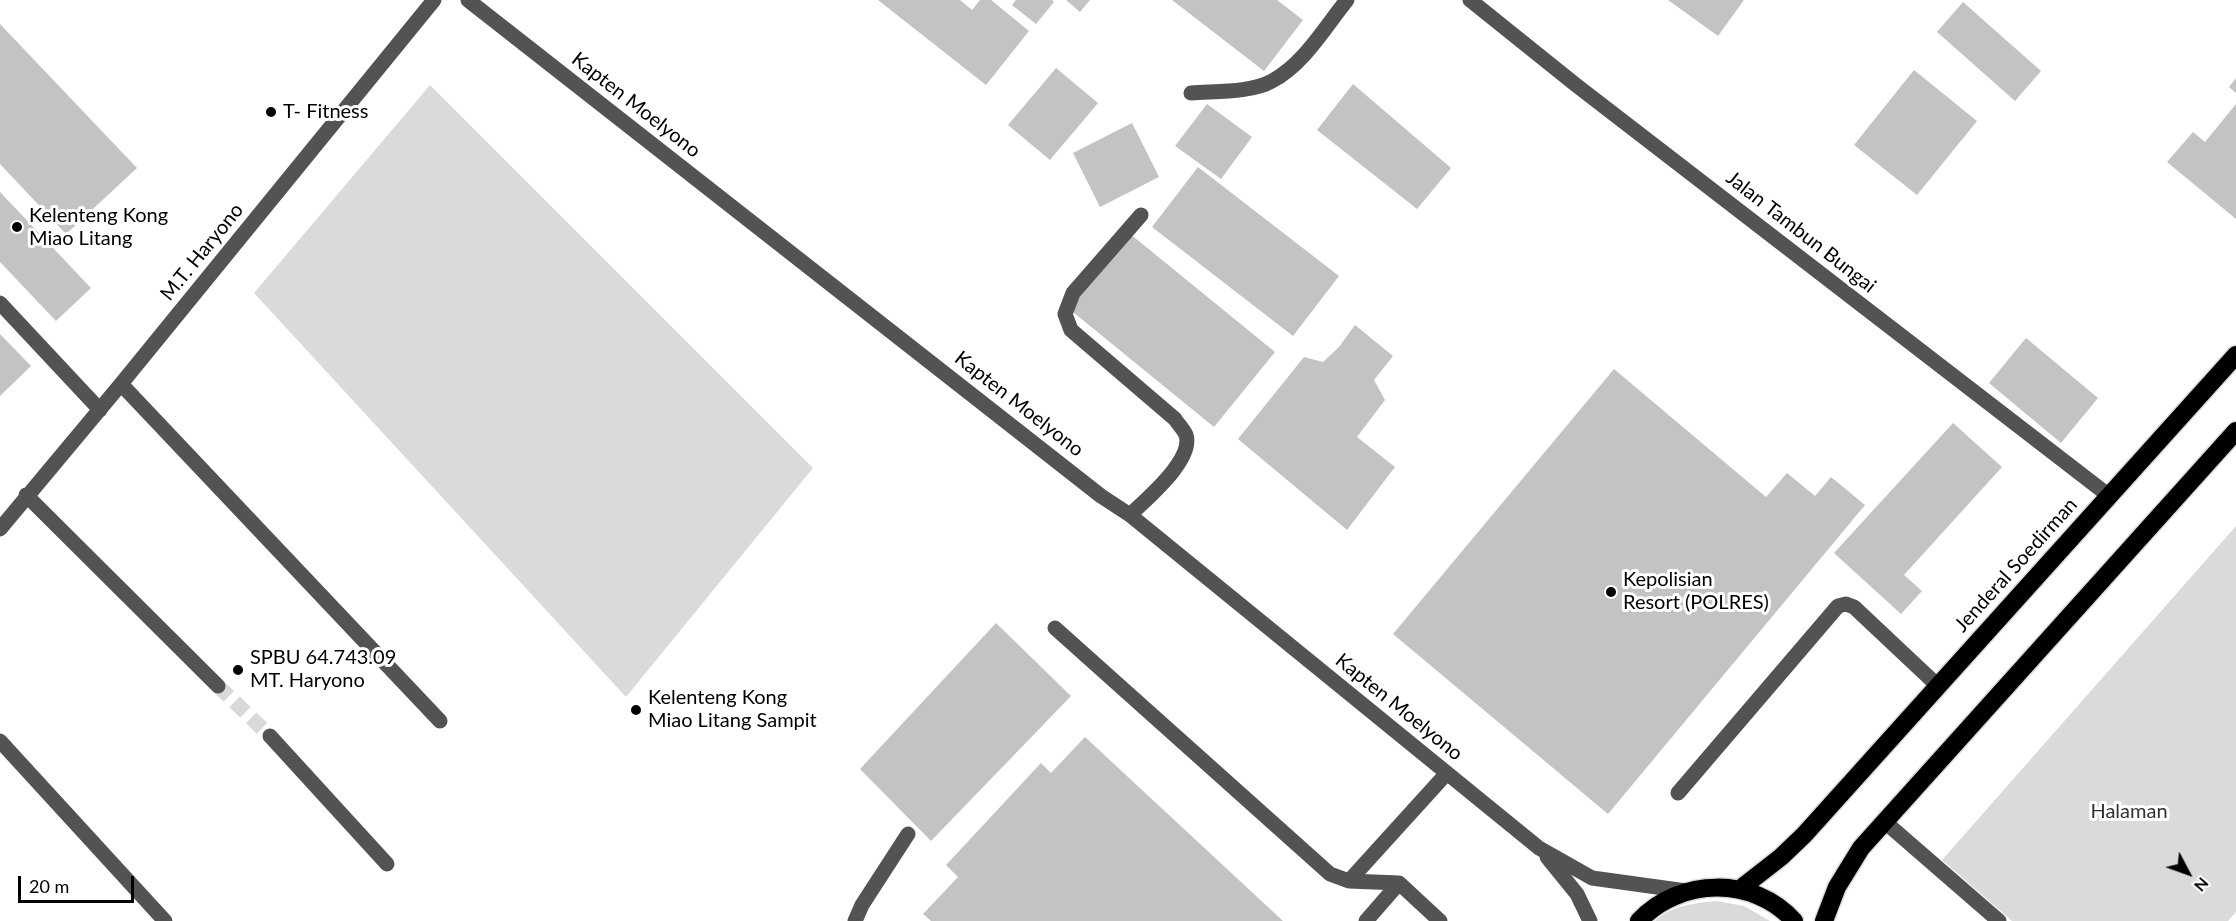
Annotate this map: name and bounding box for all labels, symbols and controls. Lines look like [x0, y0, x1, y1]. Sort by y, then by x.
street label: Kapten Moelyono [567, 47, 705, 163]
place label: T- Fitness [283, 100, 368, 124]
marker: T- Fitness [264, 105, 278, 119]
street label: Jalan Tambun Bungai [1721, 166, 1881, 298]
street label: M.T. Haryono [155, 199, 249, 305]
place label: Kelenteng Kong Miao Litang [29, 204, 168, 251]
marker: Kelenteng Kong Miao Litang [10, 220, 24, 234]
street label: Kapten Moelyono [950, 346, 1088, 462]
street label: Jenderal Soedirman [1950, 493, 2082, 637]
place label: Kepolisian Resort (POLRES) [1623, 568, 1769, 615]
marker: Kepolisian Resort (POLRES) [1604, 585, 1618, 599]
place label: SPBU 64.743.09 MT. Haryono [250, 646, 396, 693]
street label: Kapten Moelyono [1330, 648, 1468, 766]
marker: SPBU 64.743.09 MT. Haryono [231, 663, 245, 677]
place label: Kelenteng Kong Miao Litang Sampit [648, 686, 817, 733]
marker: Kelenteng Kong Miao Litang Sampit [629, 703, 643, 717]
park label: Halaman [2090, 800, 2168, 824]
north arrow [2158, 843, 2218, 903]
scale bar [21, 864, 136, 902]
text: N [2191, 874, 2213, 896]
text: 20 m [29, 875, 69, 897]

